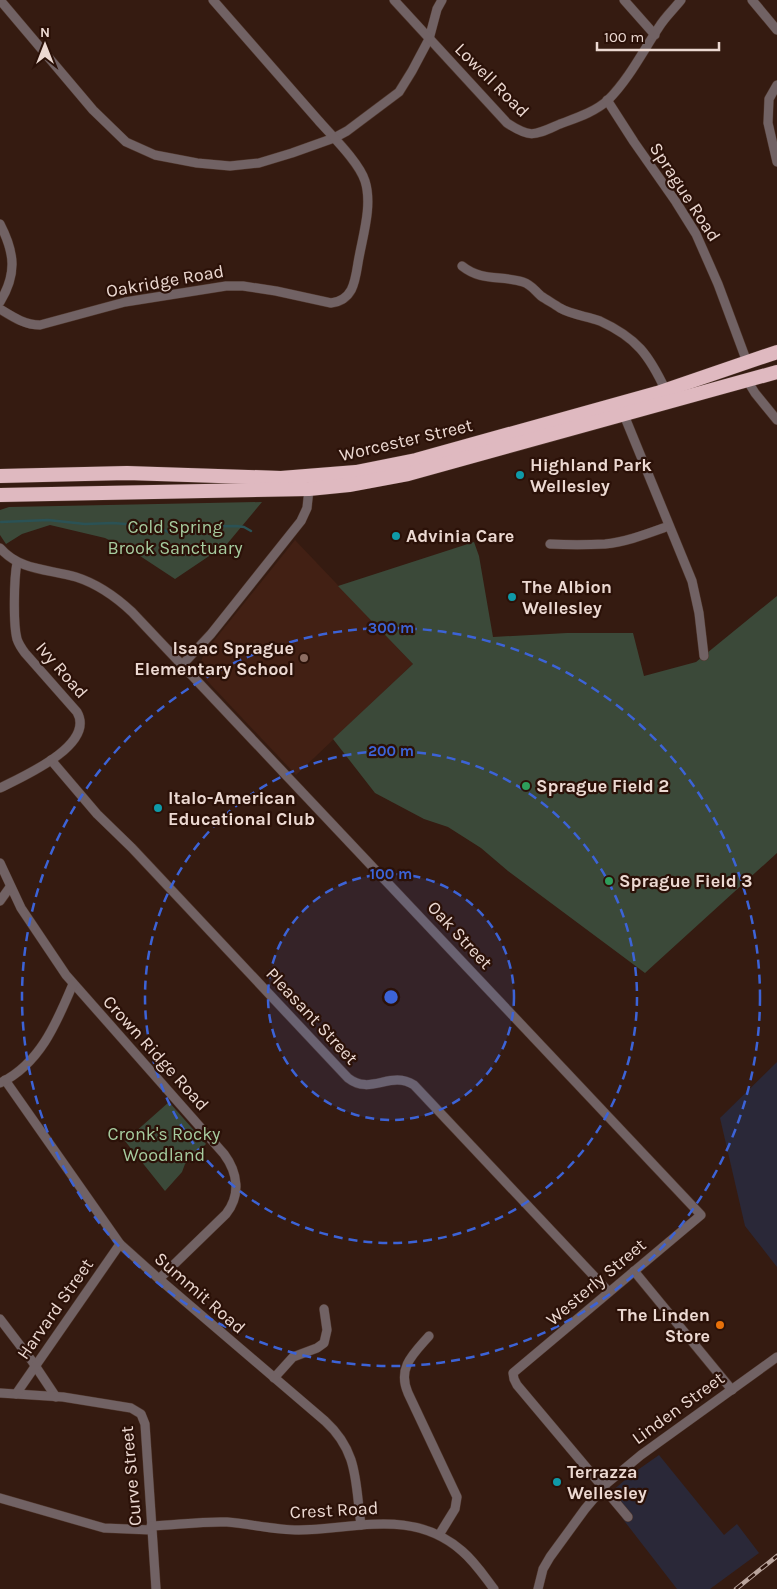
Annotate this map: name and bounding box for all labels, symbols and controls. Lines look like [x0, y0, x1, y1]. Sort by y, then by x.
north arrow [20, 20, 70, 70]
scale bar [597, 20, 720, 52]
text: N [40, 24, 50, 41]
text: 100 m [604, 28, 644, 46]
street label: Lowell Road [450, 38, 534, 122]
street label: Sprague Road [645, 138, 725, 246]
street label: Oakridge Road [104, 260, 226, 302]
street label: Worcester Street [337, 414, 475, 466]
place label: Highland Park Wellesley [530, 454, 652, 497]
marker: Highland Park Wellesley [514, 469, 526, 481]
park label: Cold Spring Brook Sanctuary [107, 516, 243, 559]
place label: Advinia Care [406, 525, 514, 547]
marker: Advinia Care [390, 530, 402, 542]
place label: The Albion Wellesley [522, 576, 612, 619]
marker: The Albion Wellesley [506, 591, 518, 603]
text: 300 m [368, 619, 414, 637]
street label: Ivy Road [31, 637, 93, 703]
place label: Isaac Sprague Elementary School [134, 637, 294, 680]
marker: Isaac Sprague Elementary School [298, 652, 310, 664]
text: 200 m [368, 742, 414, 760]
place label: Sprague Field 2 [536, 775, 669, 797]
marker: Sprague Field 2 [520, 780, 532, 792]
place label: Italo-American Educational Club [168, 787, 315, 830]
marker: Italo-American Educational Club [152, 802, 164, 814]
text: 100 m [370, 865, 412, 883]
place label: Sprague Field 3 [619, 870, 752, 892]
marker: Sprague Field 3 [603, 875, 615, 887]
street label: Oak Street [423, 896, 497, 974]
street label: Pleasant Street [261, 963, 363, 1069]
centre of rings [382, 988, 400, 1006]
street label: Crown Ridge Road [98, 991, 214, 1115]
park label: Cronk's Rocky Woodland [108, 1123, 221, 1166]
street label: Westerly Street [541, 1234, 651, 1330]
street label: Summit Road [150, 1248, 250, 1338]
street label: Harvard Street [12, 1254, 98, 1364]
place label: The Linden Store [617, 1304, 710, 1347]
marker: The Linden Store [714, 1319, 726, 1331]
street label: Linden Street [627, 1367, 729, 1449]
street label: Curve Street [116, 1425, 146, 1527]
place label: Terrazza Wellesley [567, 1461, 647, 1504]
marker: Terrazza Wellesley [551, 1476, 563, 1488]
street label: Crest Road [289, 1497, 379, 1523]

